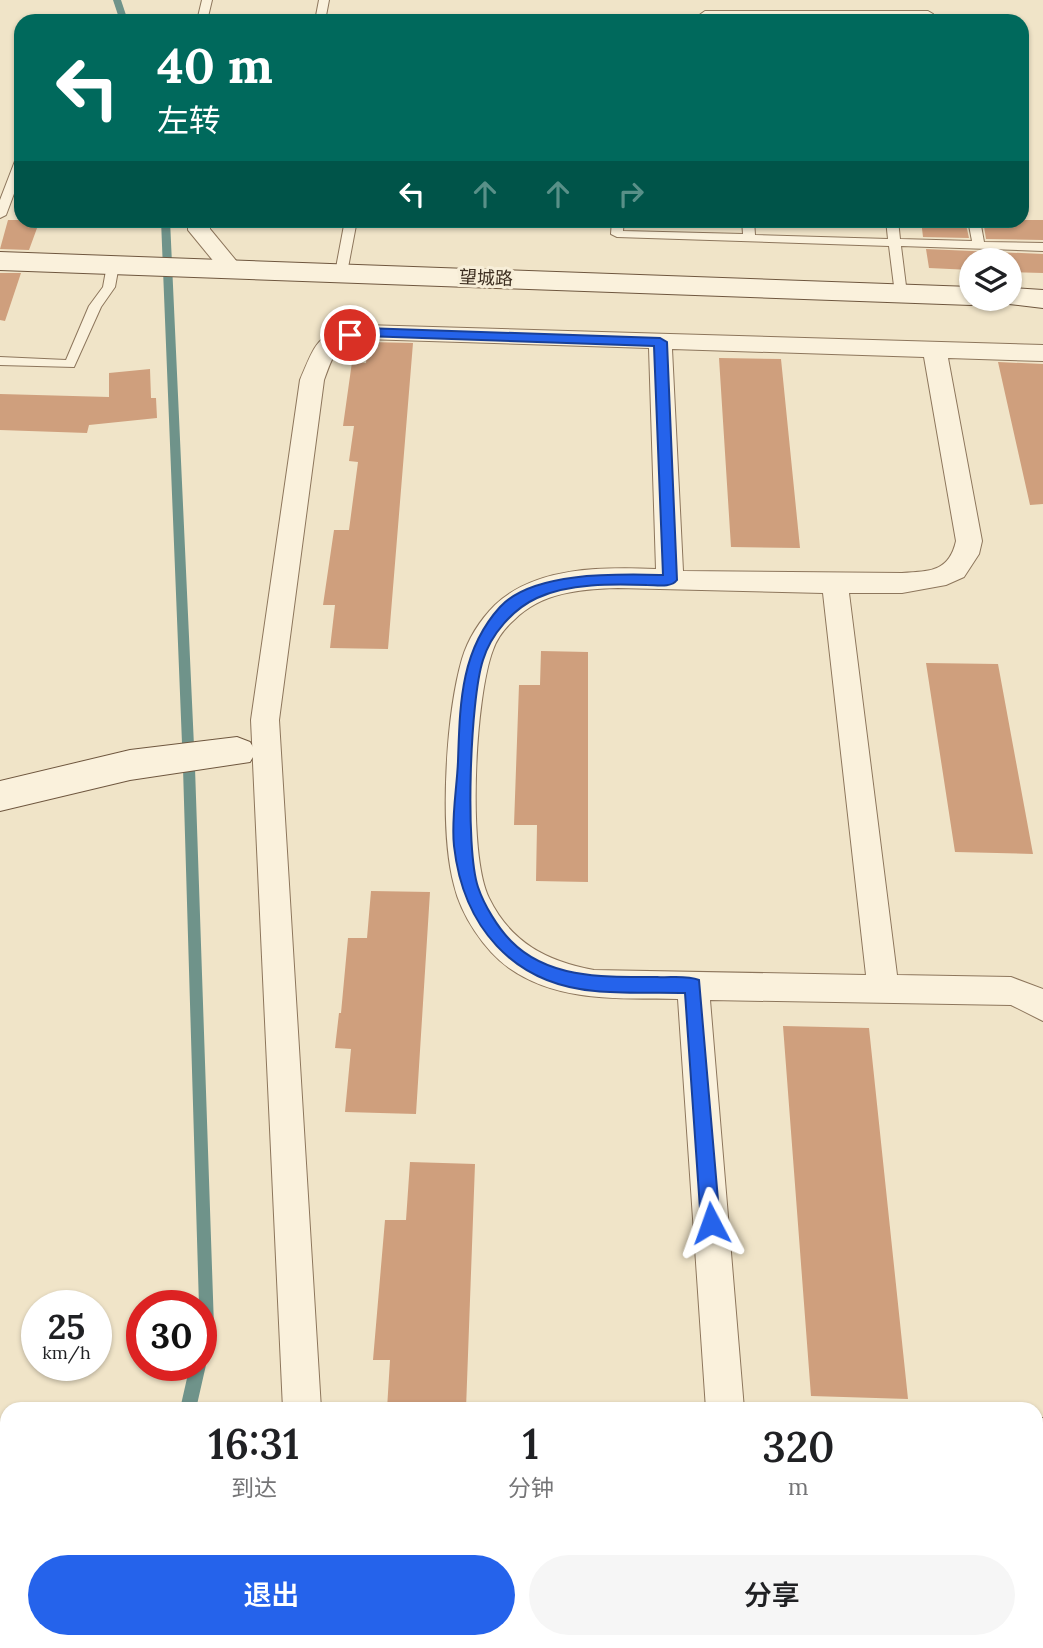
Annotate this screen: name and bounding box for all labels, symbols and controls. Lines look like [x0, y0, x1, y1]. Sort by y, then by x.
text: 40 m [157, 34, 273, 96]
icon: left [42, 42, 133, 133]
text: 左转 [157, 100, 221, 141]
icon: left [393, 175, 431, 213]
icon: ahead [466, 175, 504, 213]
icon: ahead [539, 175, 577, 213]
icon: right [612, 175, 650, 213]
map controls [959, 248, 1022, 311]
button: layers [959, 248, 1022, 311]
street label: 望城路 [459, 265, 513, 290]
pin [320, 305, 380, 365]
icon: arrive [331, 316, 369, 354]
position arrow [674, 1186, 748, 1260]
speed limit sign: 30 [126, 1290, 217, 1381]
text: 25 [48, 1304, 85, 1349]
text: km/h [42, 1341, 91, 1364]
text: 16:31 [208, 1417, 299, 1471]
text: 1 [523, 1417, 539, 1471]
text: 320 [762, 1420, 835, 1474]
text: m [788, 1472, 809, 1501]
text: 到达 [231, 1473, 277, 1502]
text: 分钟 [508, 1473, 554, 1502]
button: 退出 [28, 1555, 515, 1635]
button: 分享 [529, 1555, 1015, 1635]

